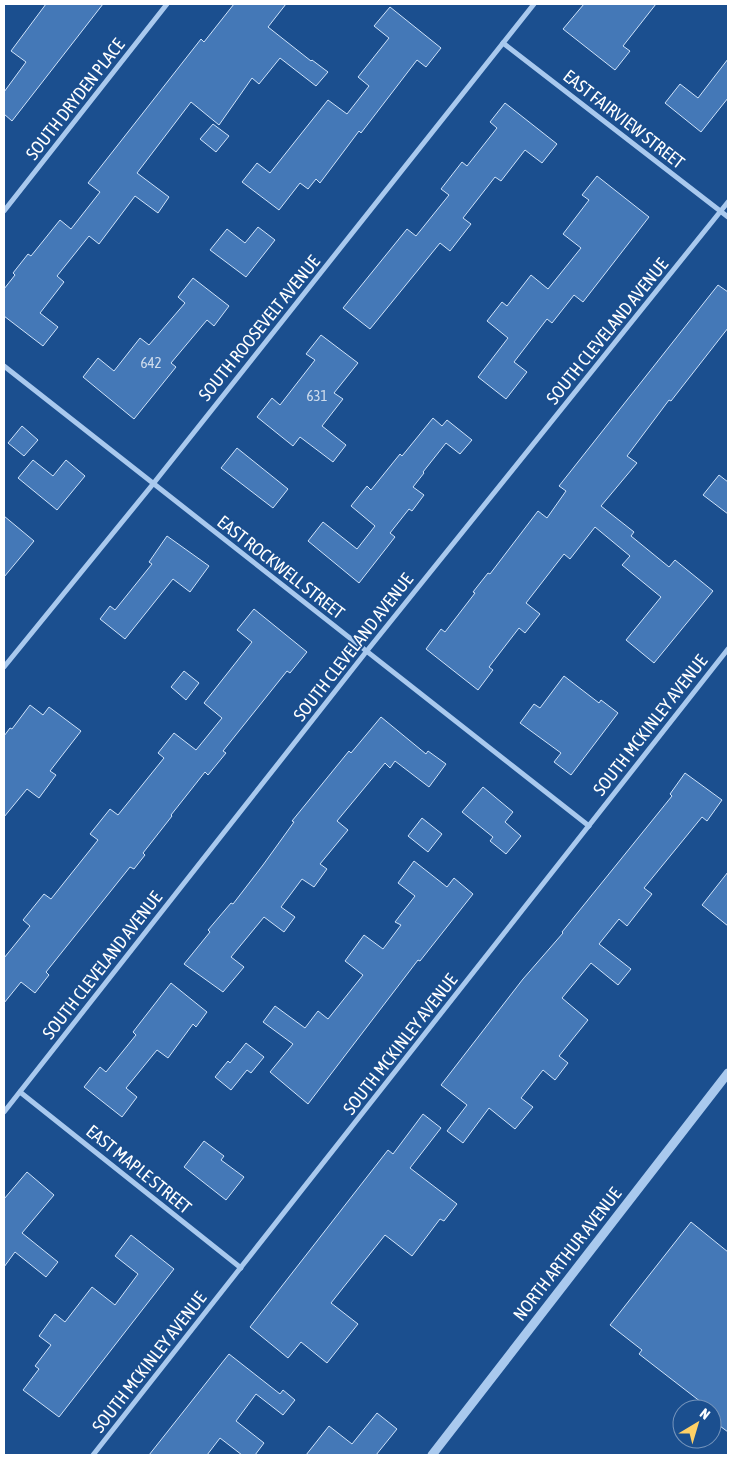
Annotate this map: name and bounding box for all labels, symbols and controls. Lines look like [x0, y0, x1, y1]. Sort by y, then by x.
street label: SOUTH DRYDEN PLACE [21, 34, 129, 164]
street label: EAST FAIRVIEW STREET [559, 65, 689, 173]
street label: SOUTH ROOSEVELT AVENUE [194, 251, 324, 405]
street label: SOUTH CLEVELAND AVENUE [542, 254, 672, 408]
house number: 642 [140, 354, 162, 371]
house number: 631 [306, 387, 328, 404]
street label: EAST ROCKWELL STREET [213, 511, 349, 623]
street label: SOUTH CLEVELAND AVENUE [289, 569, 417, 725]
street label: SOUTH MCKINLEY AVENUE [589, 650, 712, 800]
street label: SOUTH CLEVELAND AVENUE [38, 887, 166, 1043]
street label: SOUTH MCKINLEY AVENUE [339, 969, 462, 1119]
street label: EAST MAPLE STREET [82, 1120, 196, 1218]
street label: NORTH ARTHUR AVENUE [509, 1183, 626, 1325]
street label: SOUTH MCKINLEY AVENUE [88, 1287, 211, 1437]
north arrow [672, 1399, 722, 1449]
text: N [697, 1405, 713, 1423]

